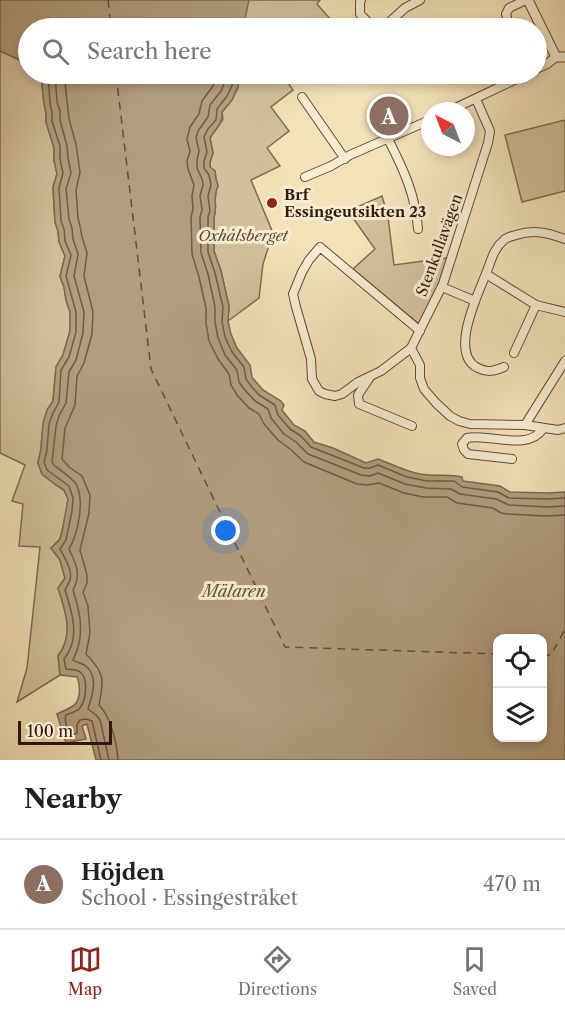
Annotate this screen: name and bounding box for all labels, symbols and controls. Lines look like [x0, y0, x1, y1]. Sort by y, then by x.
search box [18, 18, 547, 84]
icon: search [39, 35, 72, 68]
text: Search here [87, 38, 212, 65]
pin: A [370, 94, 408, 138]
north arrow [421, 102, 475, 156]
place label: Brf Essingeutsikten 23 [284, 185, 426, 221]
street label: Stenkullavägen [412, 191, 467, 299]
marker: Brf Essingeutsikten 23 [265, 196, 279, 210]
park label: Oxhålsberget [198, 226, 288, 245]
your location [211, 516, 240, 545]
water label: Mälaren [200, 581, 266, 601]
map controls [493, 634, 547, 742]
button: locate [493, 634, 547, 688]
button: layers [493, 688, 547, 742]
scale bar [18, 718, 112, 746]
text: 100 m [27, 721, 73, 741]
text: Nearby [24, 783, 122, 815]
text: Höjden [81, 859, 165, 886]
text: A [36, 872, 51, 896]
text: 470 m [483, 872, 541, 896]
text: School · Essingestråket [81, 886, 298, 910]
tab: Map [68, 943, 102, 999]
tab: Directions [238, 943, 317, 999]
tab: Saved [453, 943, 497, 999]

